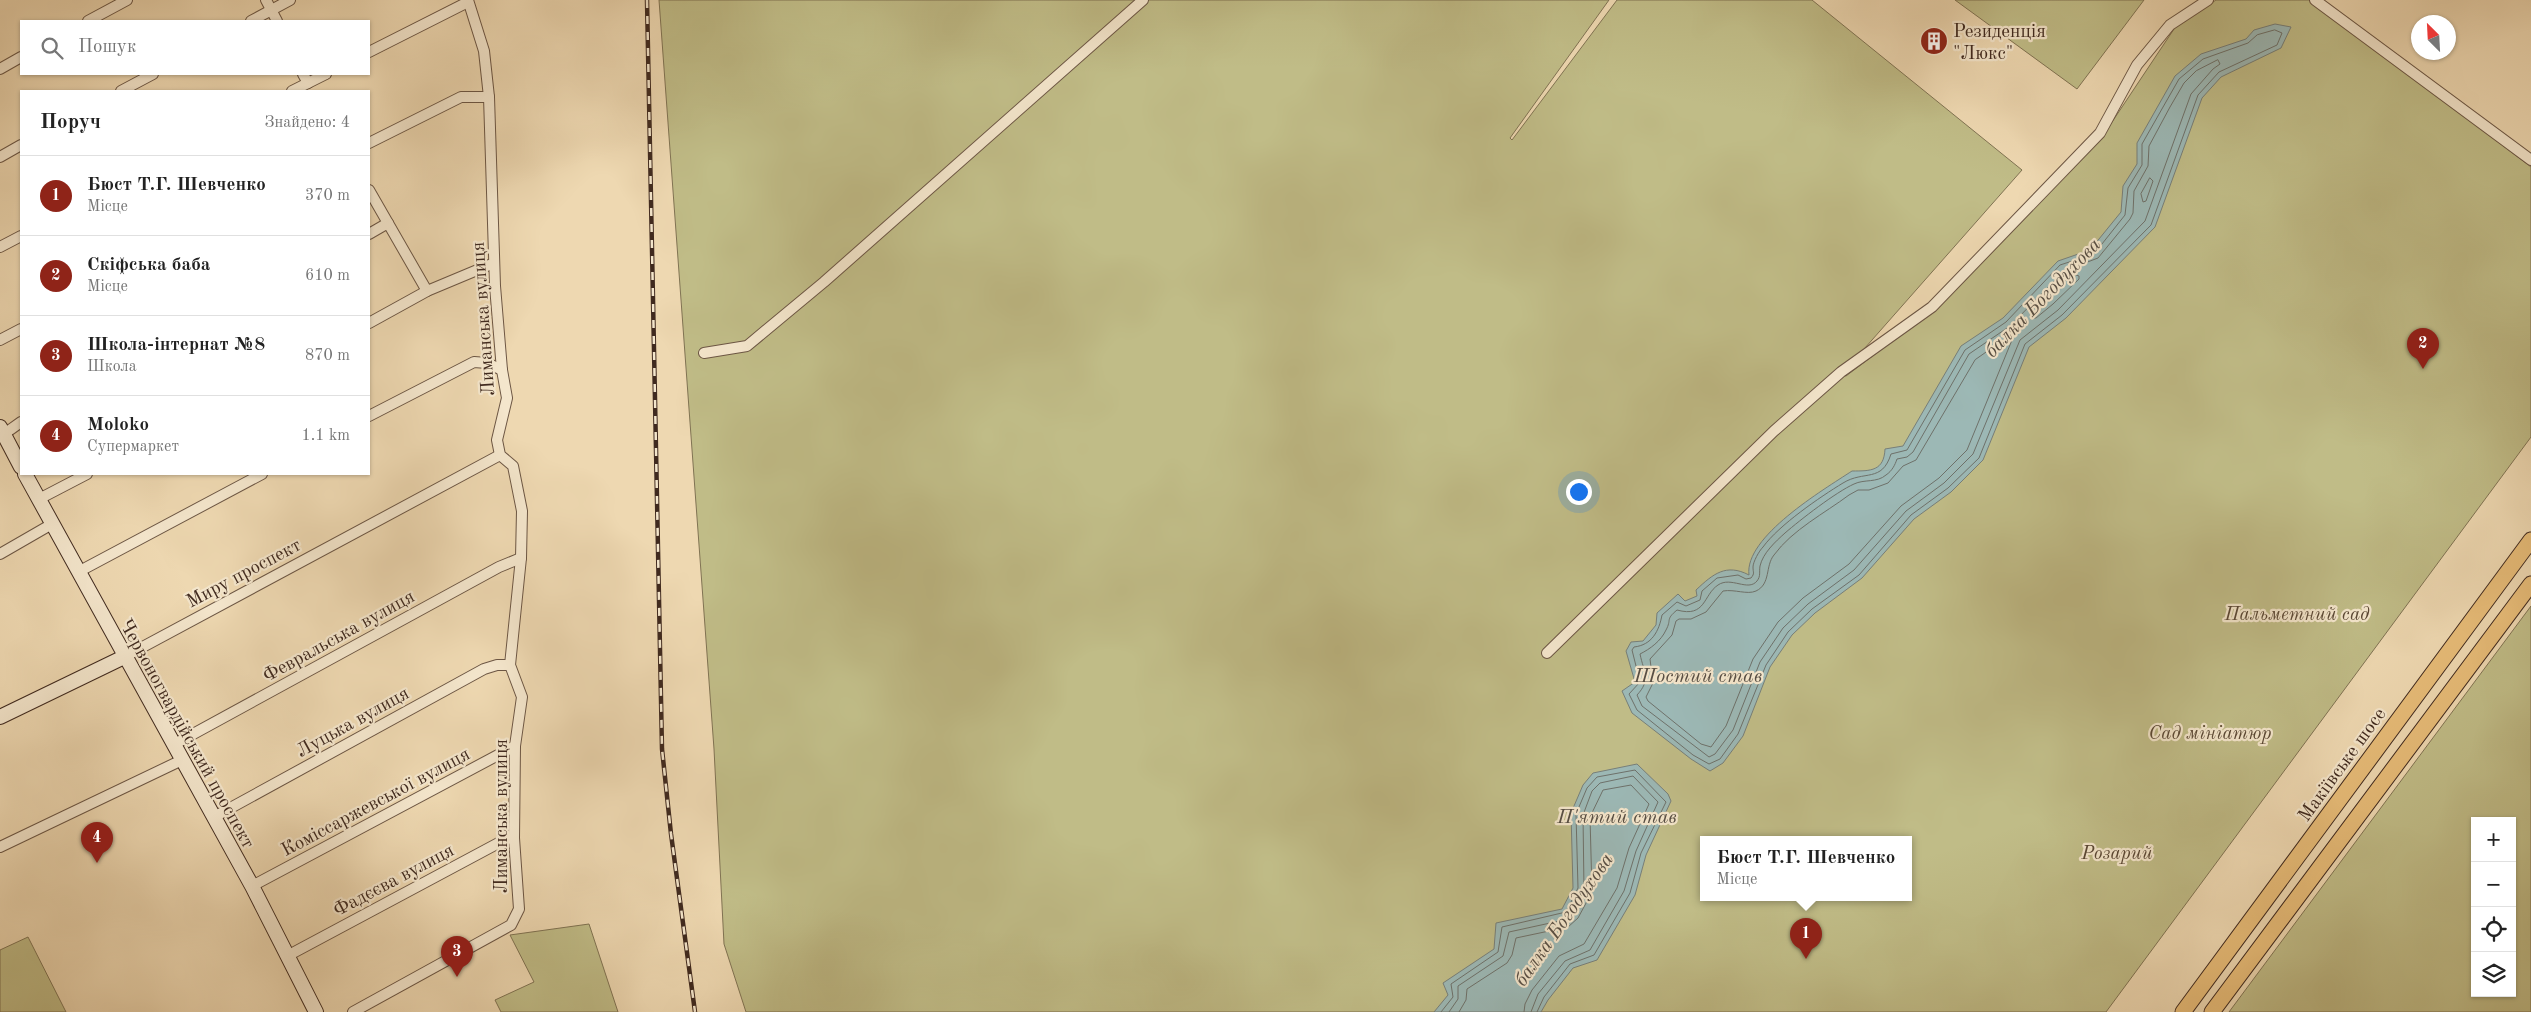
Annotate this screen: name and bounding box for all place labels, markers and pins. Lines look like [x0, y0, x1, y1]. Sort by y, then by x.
place label: Резиденція "Люкс" [1953, 23, 2046, 64]
building icon: Резиденція "Люкс" [1919, 26, 1949, 56]
pin: 2 [2407, 328, 2439, 369]
pin: 4 [81, 822, 113, 863]
pin: 1 [1790, 918, 1822, 959]
pin: 3 [441, 936, 473, 977]

